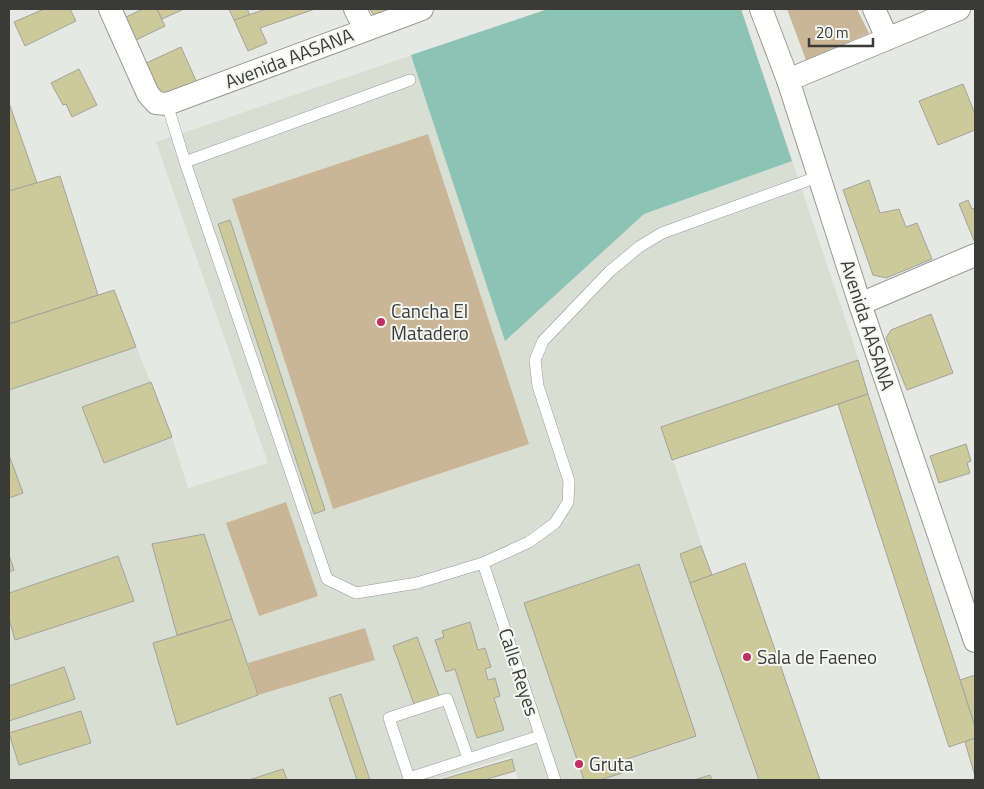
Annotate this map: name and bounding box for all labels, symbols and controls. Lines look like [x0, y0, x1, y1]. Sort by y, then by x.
scale bar [809, 15, 873, 47]
street label: Avenida AASANA [220, 20, 357, 95]
text: 20 m [816, 21, 849, 44]
street label: Avenida AASANA [834, 256, 903, 394]
place label: Cancha El Matadero [391, 296, 469, 347]
marker: Cancha El Matadero [375, 316, 387, 328]
street label: Calle Reyes [492, 624, 547, 720]
place label: Sala de Faeneo [757, 642, 877, 671]
marker: Sala de Faeneo [741, 651, 753, 663]
place label: Gruta [589, 749, 634, 778]
marker: Gruta [573, 758, 585, 770]

